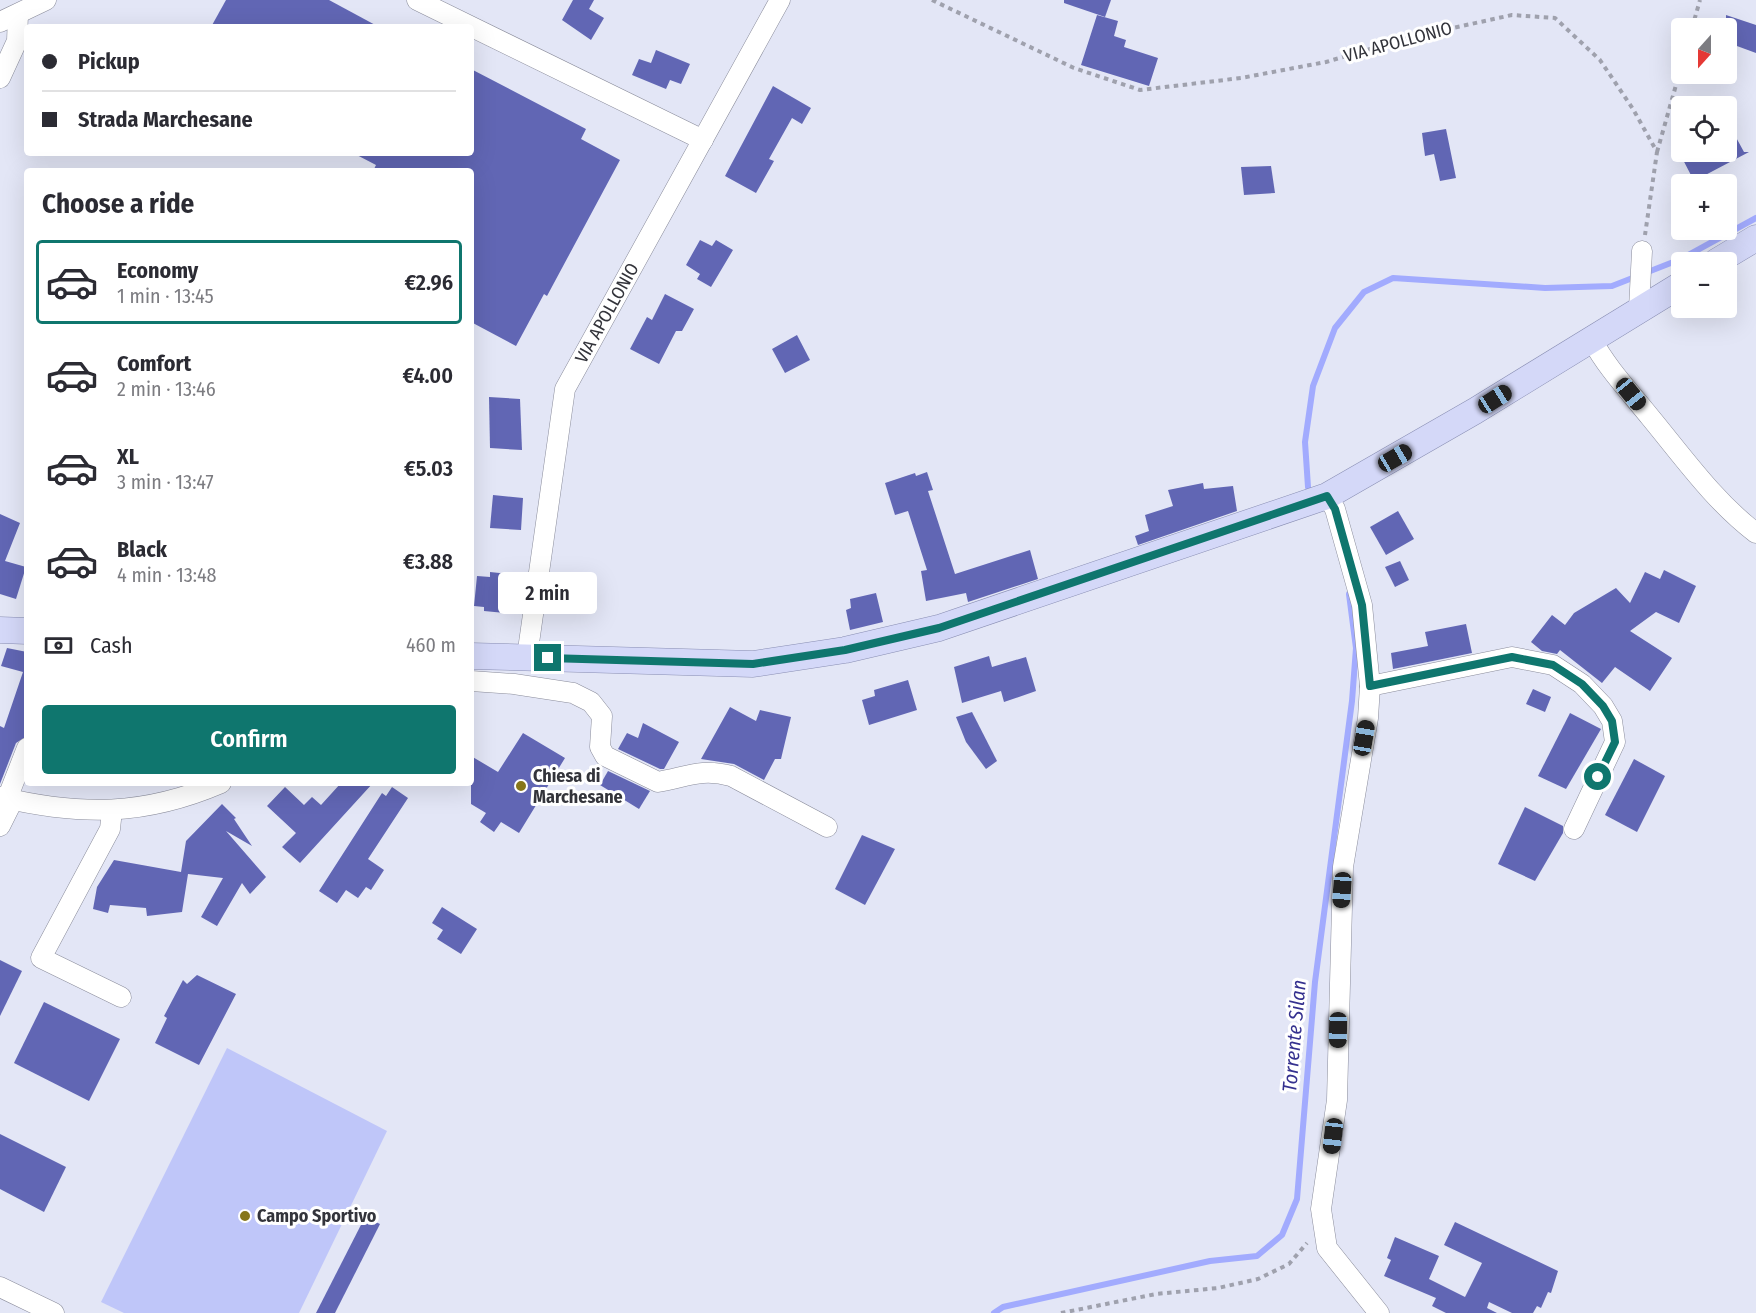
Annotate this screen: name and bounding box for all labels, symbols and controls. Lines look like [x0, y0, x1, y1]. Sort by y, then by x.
street label: VIA APOLLONIO [1341, 17, 1455, 67]
north arrow [1671, 18, 1737, 84]
map controls [1671, 18, 1737, 318]
text: Pickup [78, 48, 140, 75]
button: locate [1671, 96, 1737, 162]
text: Strada Marchesane [78, 106, 253, 133]
button: + [1671, 174, 1737, 240]
text: Choose a ride [42, 188, 194, 220]
button: − [1671, 252, 1737, 318]
icon: car [45, 255, 99, 309]
text: Economy [117, 257, 198, 284]
street label: VIA APOLLONIO [570, 259, 644, 367]
text: €2.96 [404, 269, 453, 296]
text: 1 min · 13:45 [117, 284, 214, 308]
icon: car [45, 348, 99, 402]
text: Comfort [117, 350, 191, 377]
text: €4.00 [402, 362, 453, 389]
car [1613, 374, 1649, 414]
text: 2 min · 13:46 [117, 377, 216, 401]
car [1475, 382, 1515, 416]
icon: car [45, 441, 99, 495]
car [1375, 441, 1415, 475]
text: XL [117, 443, 139, 470]
text: €5.03 [404, 455, 453, 482]
text: 3 min · 13:47 [117, 470, 214, 494]
icon: car [45, 534, 99, 588]
text: Black [117, 536, 167, 563]
text: €3.88 [403, 548, 453, 575]
text: 4 min · 13:48 [117, 563, 217, 587]
callout: 2 min [498, 571, 598, 613]
text: 2 min [525, 581, 570, 605]
icon: cash [42, 629, 75, 662]
text: Cash [90, 632, 133, 659]
text: 460 m [406, 633, 456, 657]
route end [534, 644, 561, 671]
button: Confirm [42, 705, 456, 774]
car [1352, 719, 1376, 757]
route start [1584, 763, 1611, 790]
place label: Chiesa di Marchesane [533, 765, 623, 808]
marker: Chiesa di Marchesane [514, 779, 528, 793]
car [1332, 871, 1352, 909]
water label: Torrente Silan [1277, 979, 1311, 1093]
car [1329, 1012, 1347, 1048]
car [1322, 1117, 1344, 1155]
place label: Campo Sportivo [257, 1205, 377, 1227]
marker: Campo Sportivo [238, 1209, 252, 1223]

